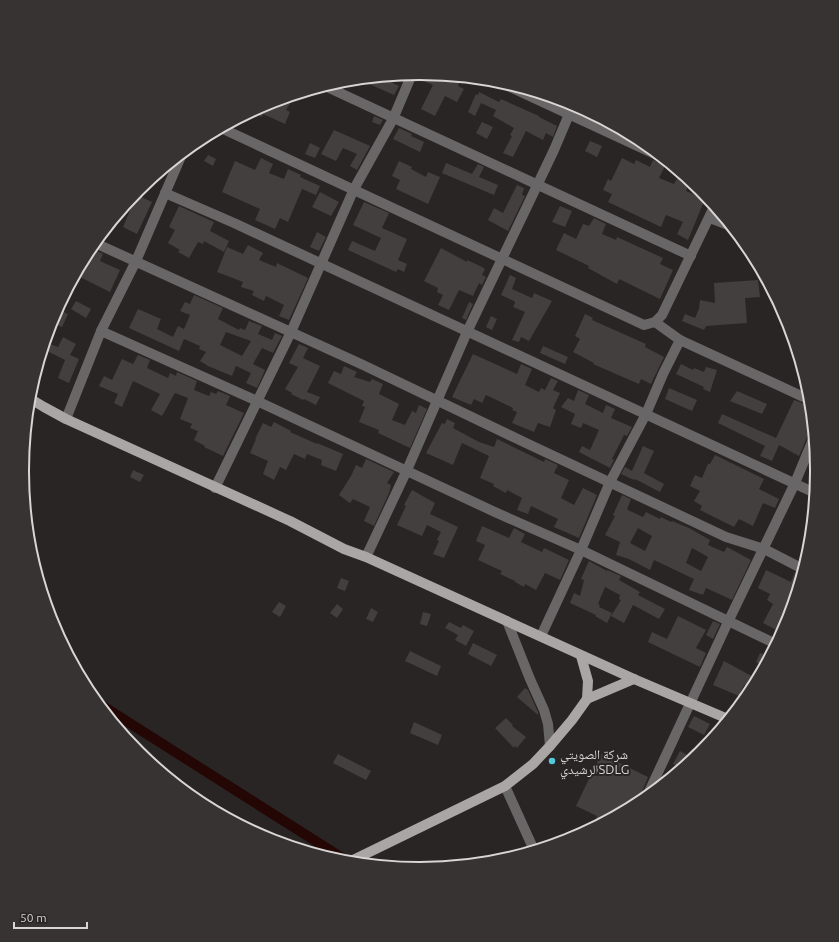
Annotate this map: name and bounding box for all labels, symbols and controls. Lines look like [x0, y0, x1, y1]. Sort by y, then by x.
place label: شركة الصويتي الرشيديSDLG [560, 747, 629, 780]
marker: شركة الصويتي الرشيديSDLG [547, 756, 557, 766]
scale bar [14, 904, 87, 930]
text: 50 m [20, 911, 47, 924]

